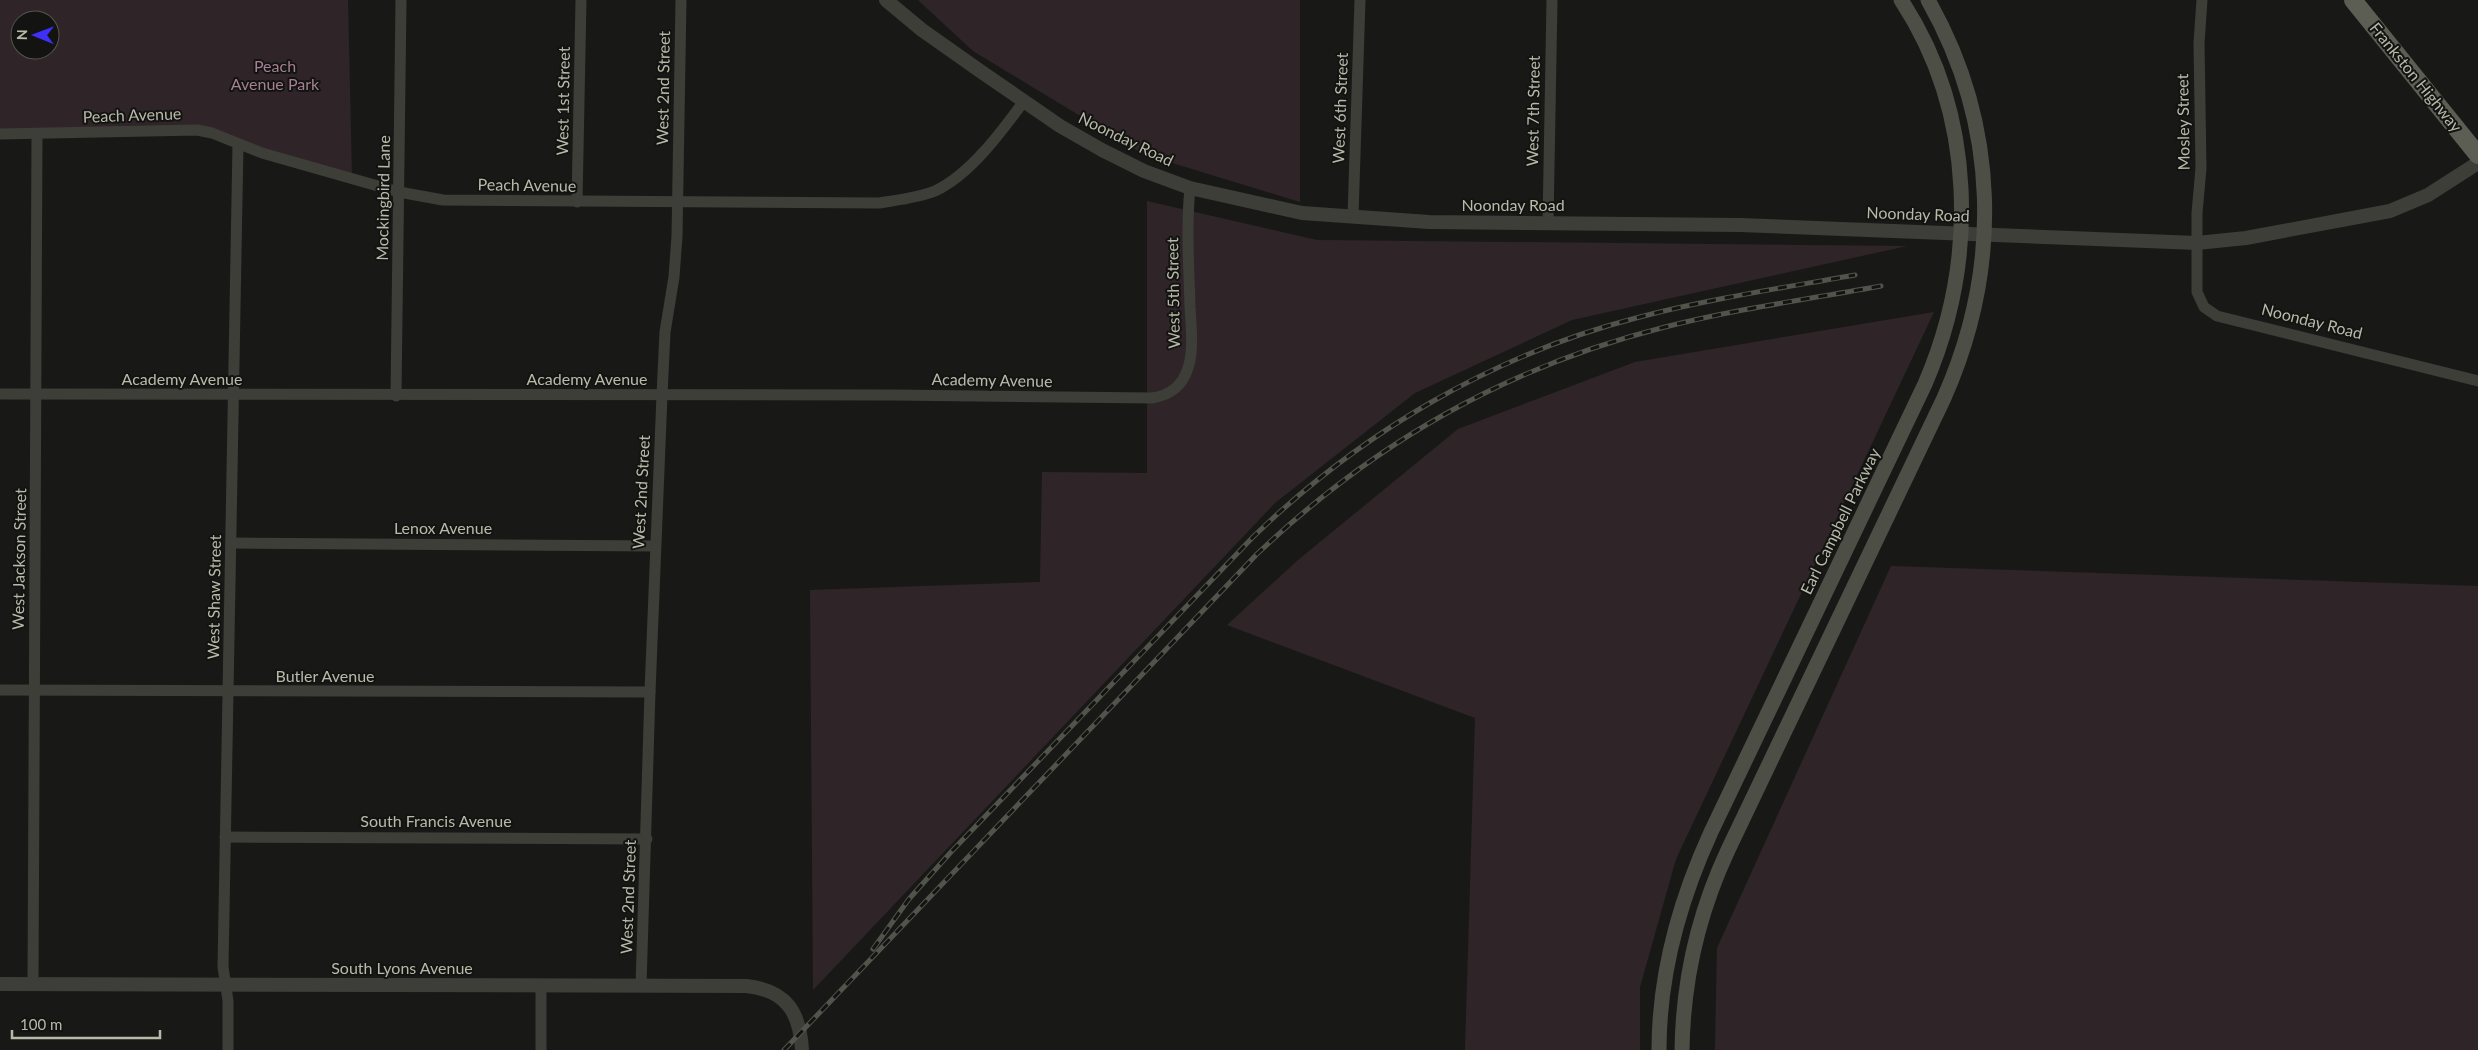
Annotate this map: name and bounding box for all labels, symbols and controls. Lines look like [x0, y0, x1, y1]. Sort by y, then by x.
north arrow [10, 10, 60, 60]
street label: Frankston Highway [2366, 18, 2467, 136]
text: N [13, 29, 30, 40]
street label: West 2nd Street [652, 30, 673, 145]
street label: West 1st Street [552, 46, 573, 156]
street label: West 6th Street [1328, 52, 1351, 164]
street label: West 7th Street [1522, 55, 1543, 167]
park label: Peach Avenue Park [231, 56, 320, 93]
street label: Mosley Street [2172, 73, 2193, 171]
street label: Peach Avenue [82, 103, 182, 126]
street label: Noonday Road [1076, 107, 1177, 170]
street label: Mockingbird Lane [372, 135, 393, 261]
street label: Peach Avenue [478, 174, 577, 195]
street label: Noonday Road [1461, 195, 1565, 214]
street label: Noonday Road [1866, 202, 1970, 225]
street label: West 5th Street [1162, 237, 1183, 349]
street label: Noonday Road [2260, 299, 2364, 342]
street label: Academy Avenue [122, 369, 242, 388]
street label: Academy Avenue [527, 369, 647, 388]
street label: Academy Avenue [931, 369, 1053, 390]
street label: West 2nd Street [628, 434, 653, 550]
street label: Earl Campbell Parkway [1796, 444, 1884, 597]
street label: West Jackson Street [8, 488, 29, 630]
street label: Lenox Avenue [394, 518, 492, 537]
street label: West Shaw Street [203, 534, 224, 660]
street label: Butler Avenue [275, 666, 375, 685]
street label: South Francis Avenue [360, 811, 512, 830]
street label: West 2nd Street [616, 839, 639, 954]
street label: South Lyons Avenue [331, 958, 473, 977]
scale bar [12, 1008, 160, 1040]
text: 100 m [20, 1015, 62, 1033]

